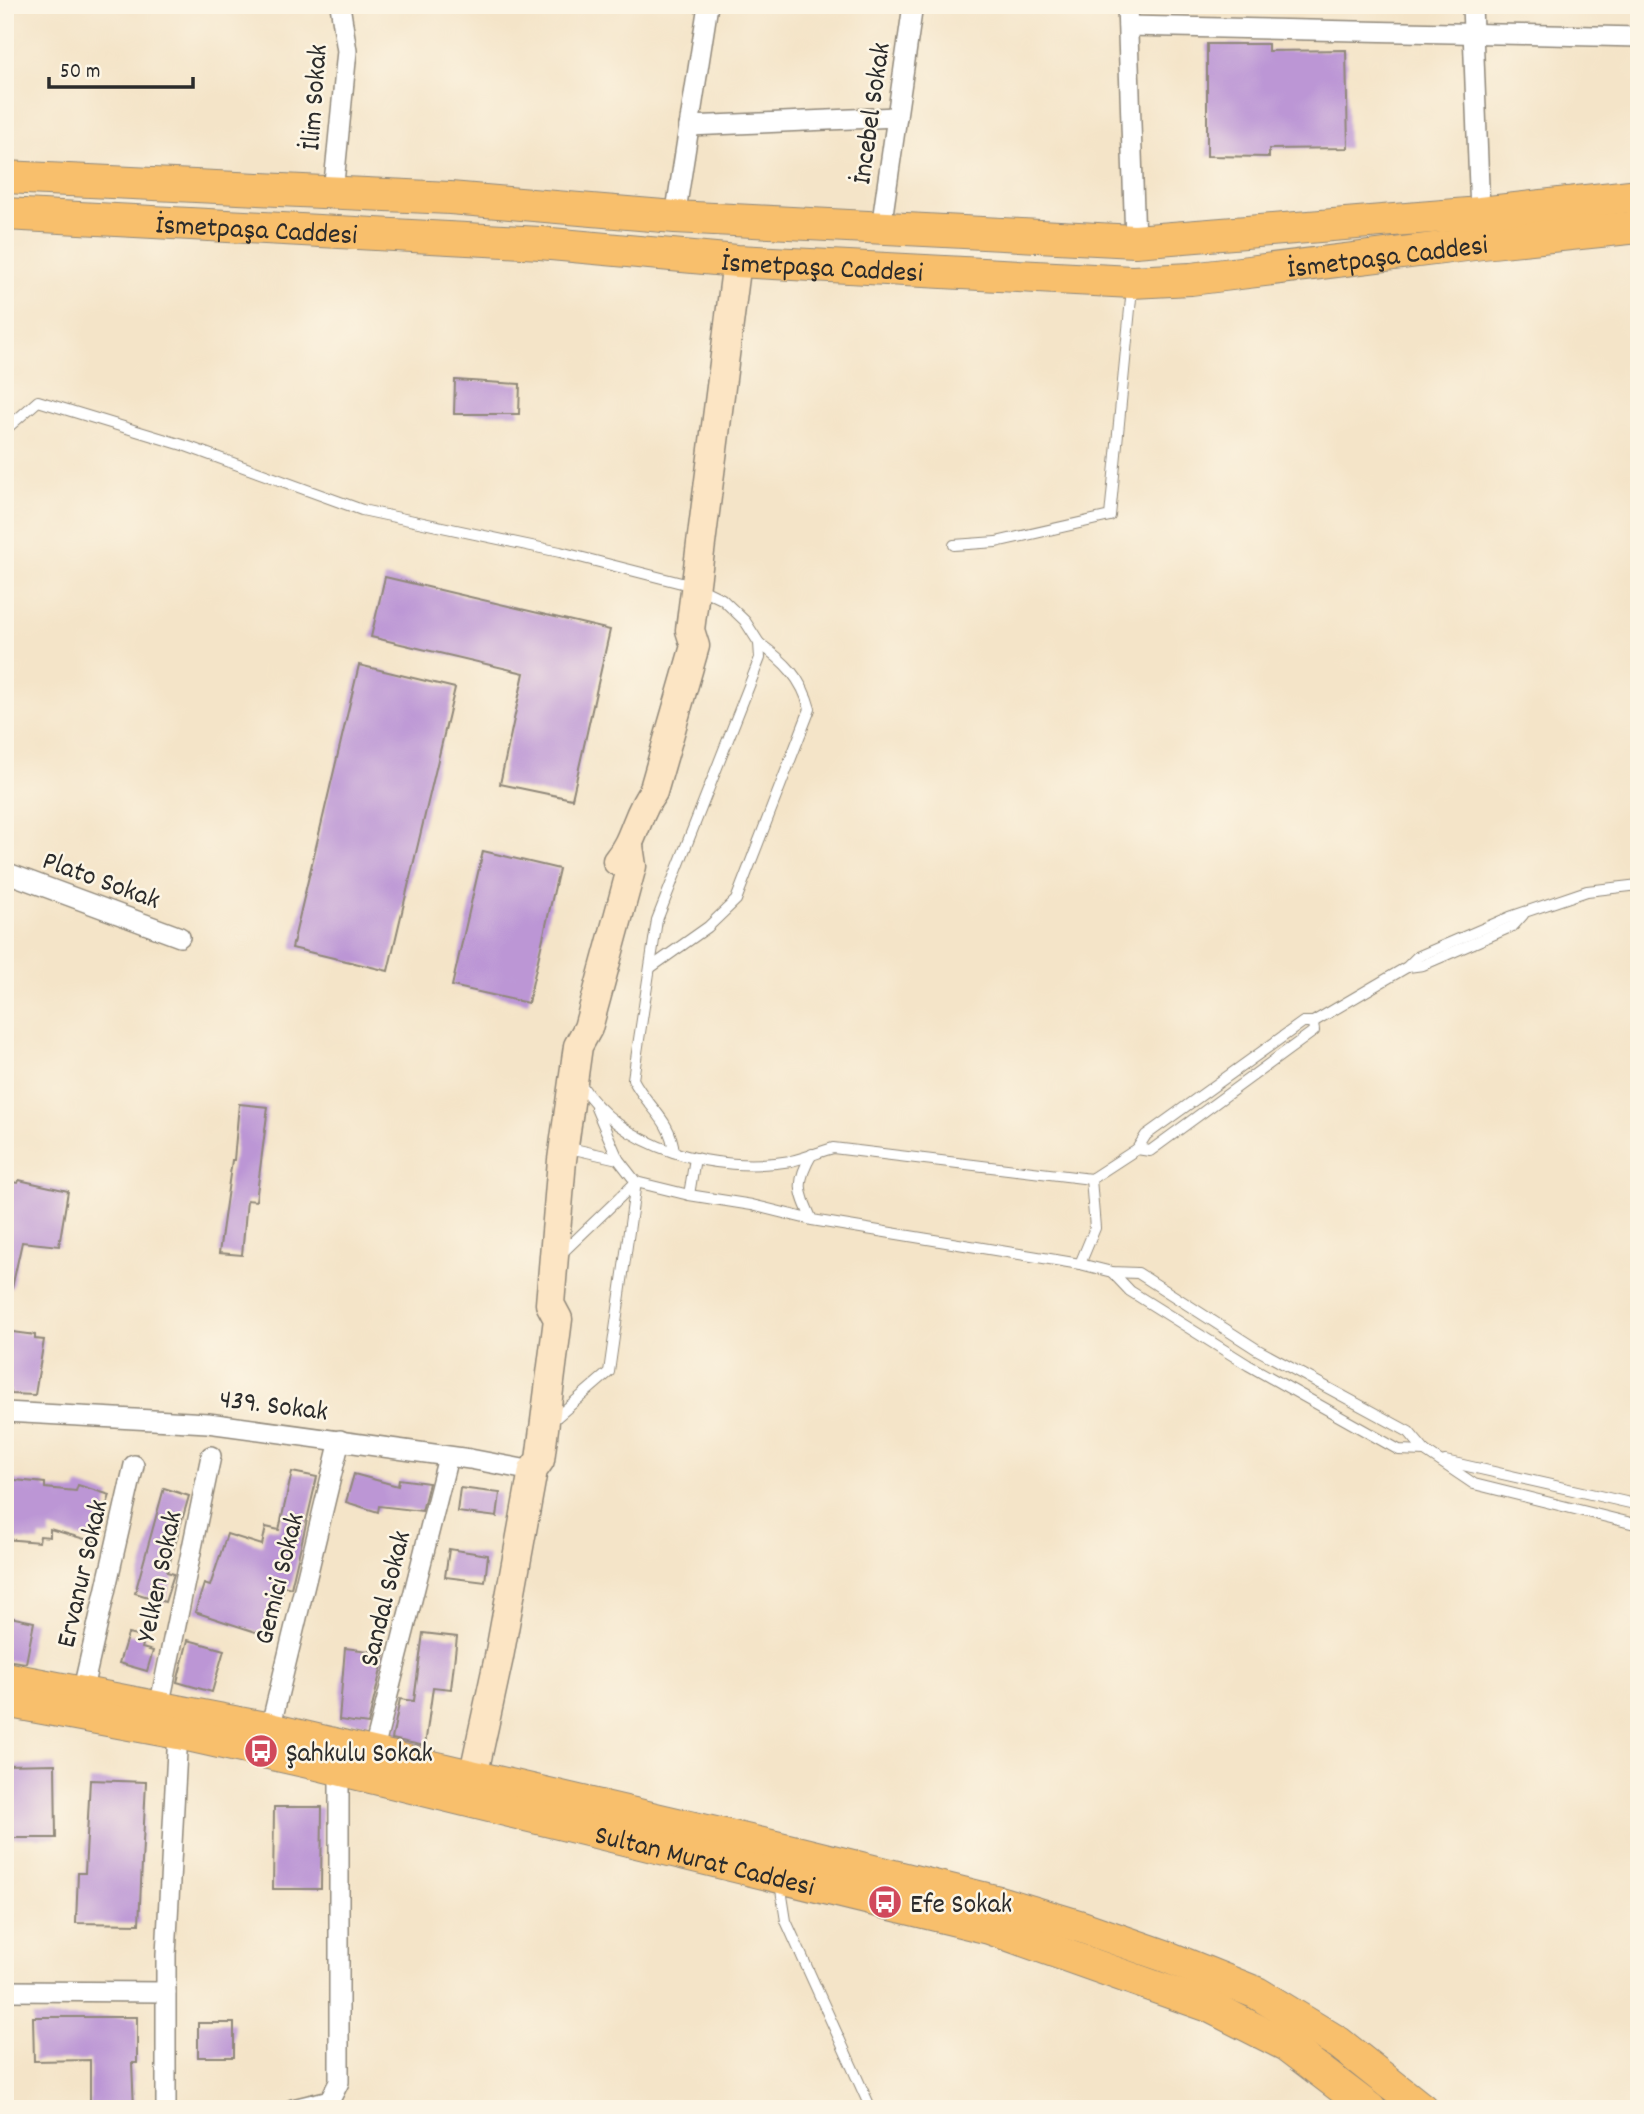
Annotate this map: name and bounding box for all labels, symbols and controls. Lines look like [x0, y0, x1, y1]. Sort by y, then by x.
street label: İncebel Sokak [844, 40, 904, 187]
street label: İlim Sokak [293, 43, 341, 152]
scale bar [49, 46, 192, 90]
text: 50 m [60, 58, 100, 88]
street label: İsmetpaşa Caddesi [155, 207, 358, 258]
street label: İsmetpaşa Caddesi [1285, 228, 1490, 292]
street label: İsmetpaşa Caddesi [719, 245, 924, 296]
street label: Plato Sokak [36, 843, 165, 922]
street label: 439. Sokak [217, 1381, 330, 1434]
street label: Ervanur Sokak [48, 1496, 121, 1652]
street label: Yelken Sokak [128, 1508, 195, 1646]
street label: Gemici Sokak [246, 1509, 318, 1649]
street label: Sandal Sokak [352, 1527, 424, 1671]
bus stop icon: Şahkulu Sokak [242, 1732, 280, 1770]
place label: Şahkulu Sokak [286, 1736, 433, 1776]
street label: Sultan Murat Caddesi [590, 1817, 818, 1910]
bus stop icon: Efe Sokak [866, 1883, 904, 1921]
place label: Efe Sokak [910, 1887, 1012, 1927]

